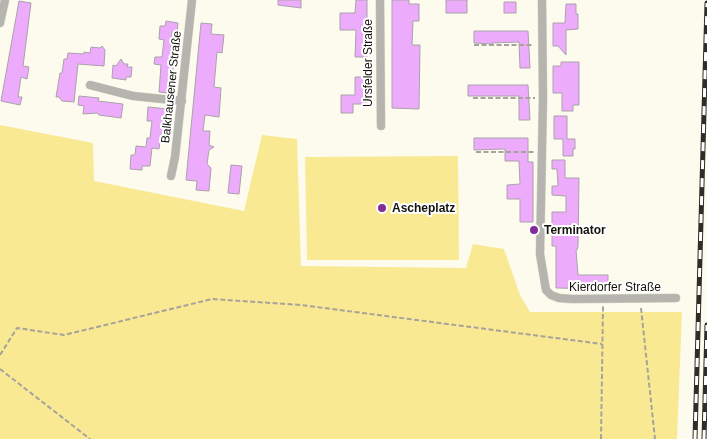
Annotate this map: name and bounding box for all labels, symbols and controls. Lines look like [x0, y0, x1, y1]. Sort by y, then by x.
street label: Ursfelder Straße [361, 19, 375, 107]
street label: Balkhausener Straße [158, 30, 184, 144]
place label: Ascheplatz [392, 201, 455, 215]
marker: Ascheplatz [376, 202, 388, 214]
place label: Terminator [544, 223, 606, 237]
marker: Terminator [528, 224, 540, 236]
street label: Kierdorfer Straße [569, 280, 661, 294]

